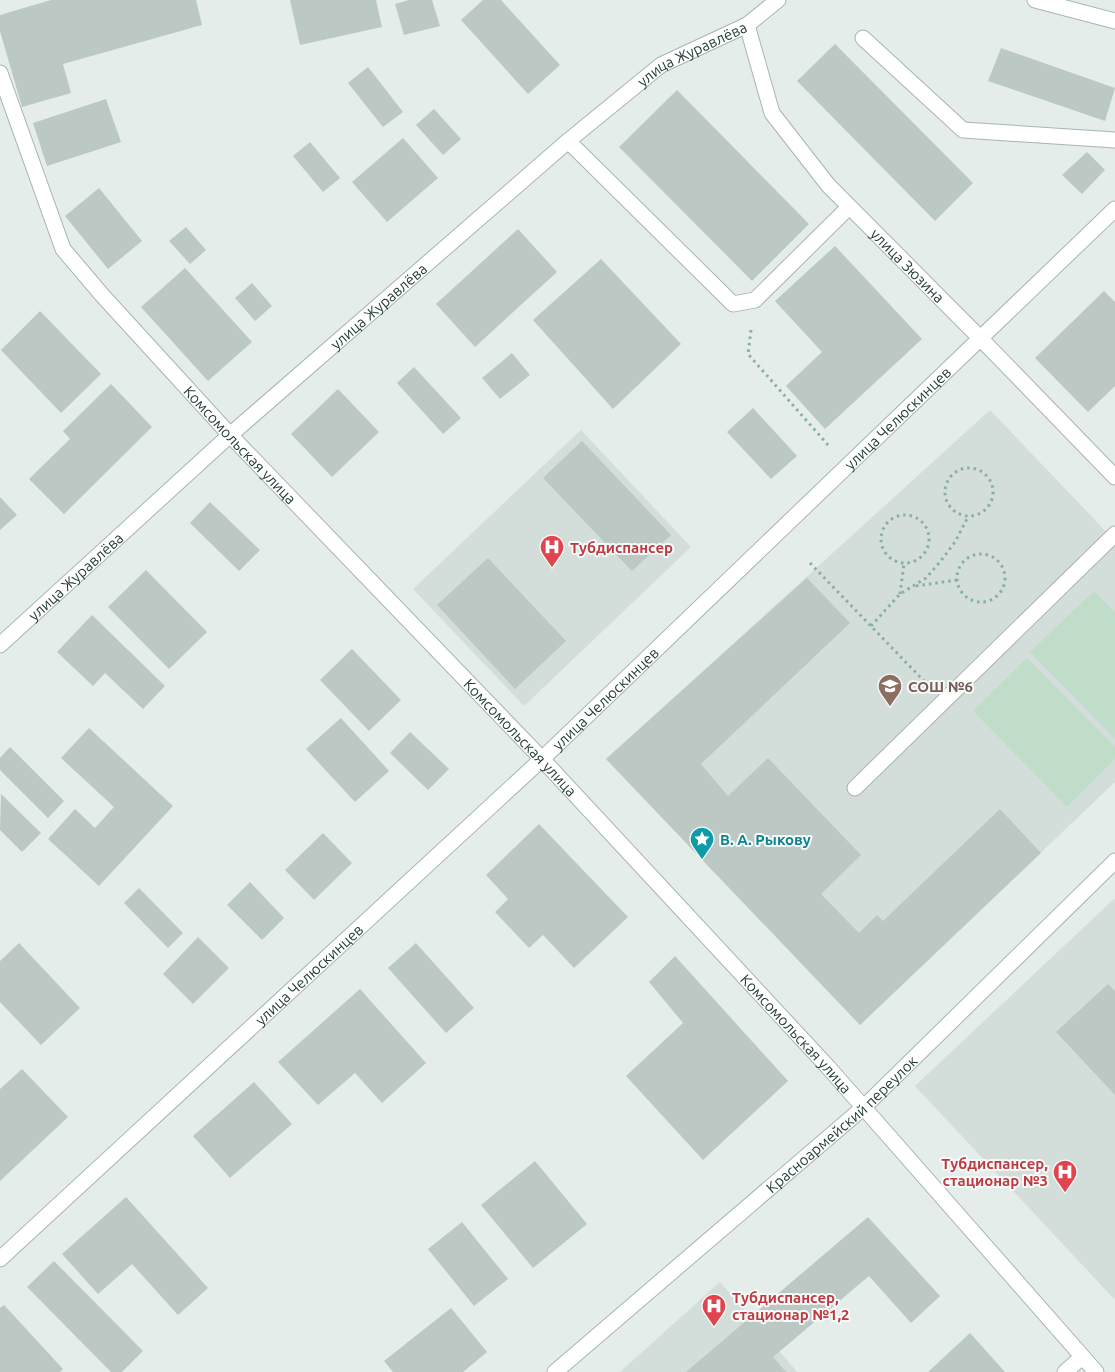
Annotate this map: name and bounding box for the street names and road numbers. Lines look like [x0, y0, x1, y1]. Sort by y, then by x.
street label: улица Журавлёва [634, 18, 749, 90]
street label: улица Зюзина [868, 225, 948, 306]
street label: улица Журавлёва [327, 260, 430, 352]
street label: улица Челюскинцев [841, 363, 954, 473]
street label: Комсомольская улица [181, 382, 300, 507]
street label: улица Журавлёва [25, 529, 126, 624]
street label: улица Челюскинцев [549, 644, 662, 753]
street label: Комсомольская улица [461, 675, 580, 799]
street label: улица Челюскинцев [251, 920, 366, 1028]
street label: Комсомольская улица [737, 970, 855, 1096]
street label: Красноармейский переулок [762, 1051, 920, 1196]

